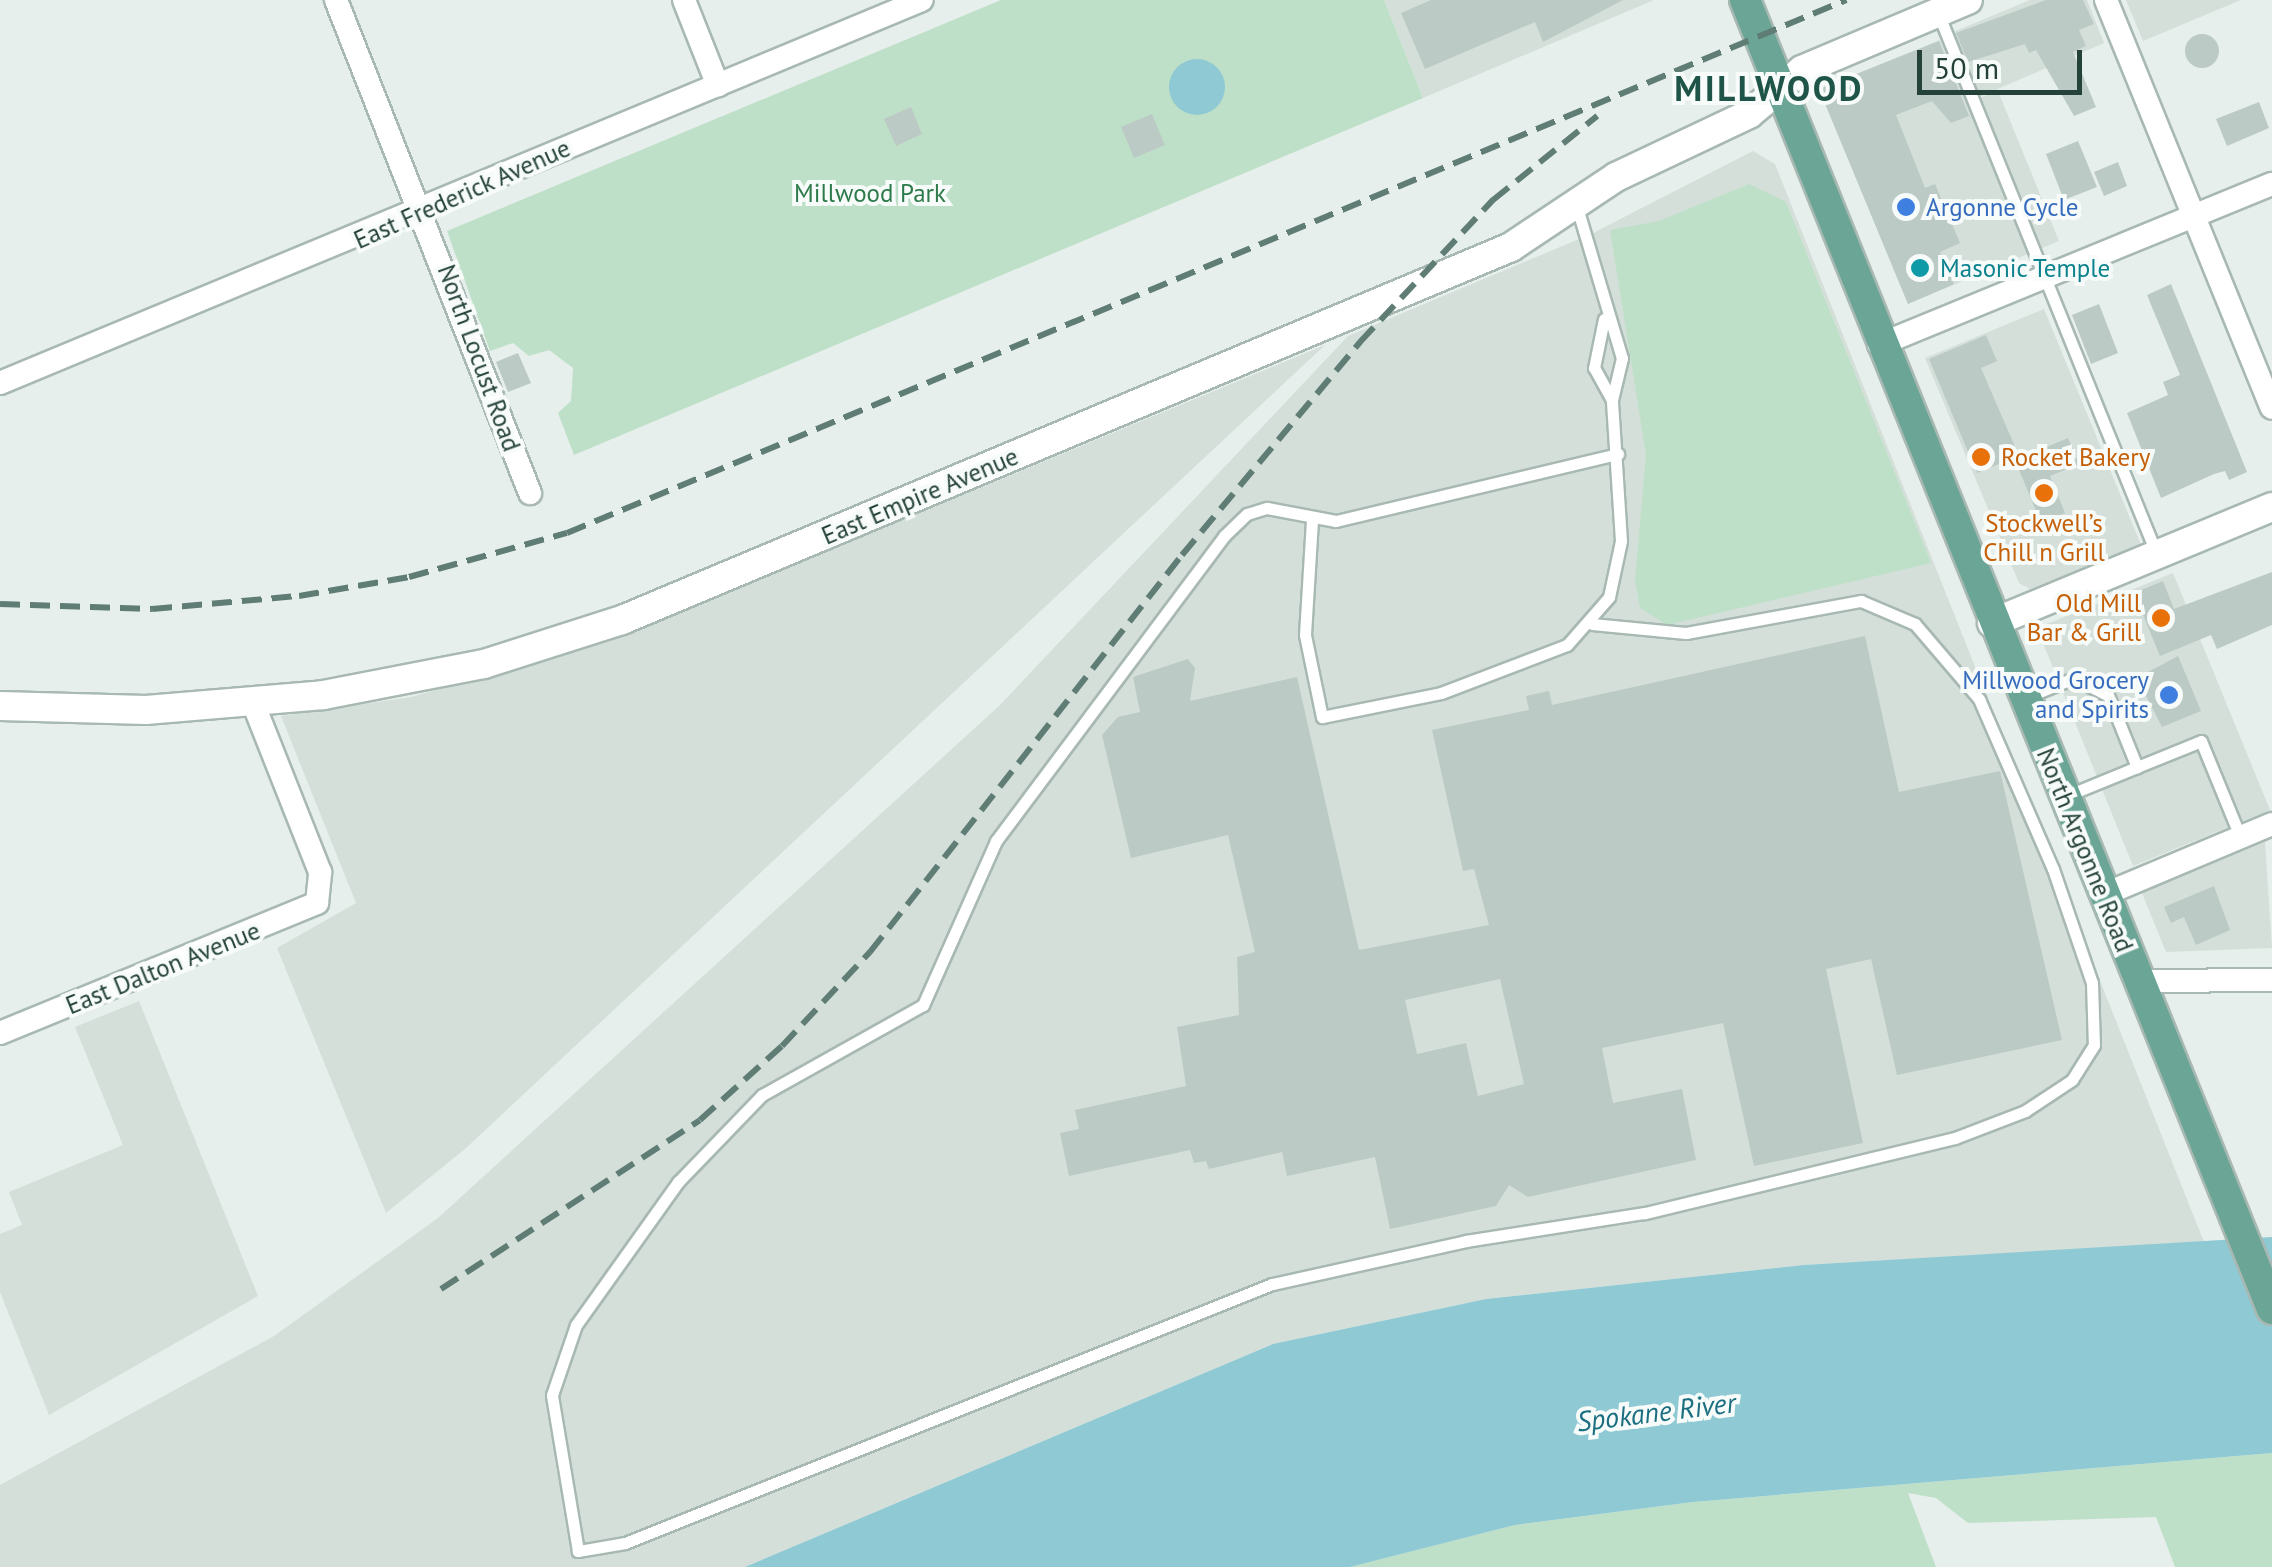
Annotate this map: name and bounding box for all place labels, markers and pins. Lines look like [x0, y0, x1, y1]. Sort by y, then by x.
place label: Argonne Cycle [1926, 192, 2079, 222]
marker: Argonne Cycle [1895, 196, 1917, 218]
place label: Masonic Temple [1940, 253, 2112, 283]
marker: Masonic Temple [1909, 257, 1931, 279]
place label: Rocket Bakery [2001, 442, 2150, 472]
marker: Rocket Bakery [1970, 446, 1992, 468]
marker: Stockwell’s Chill n Grill [2033, 482, 2055, 504]
place label: Stockwell’s Chill n Grill [1983, 509, 2105, 568]
place label: Old Mill Bar & Grill [2027, 589, 2141, 648]
marker: Old Mill Bar & Grill [2150, 607, 2172, 629]
place label: Millwood Grocery and Spirits [1962, 666, 2149, 725]
marker: Millwood Grocery and Spirits [2158, 684, 2180, 706]

